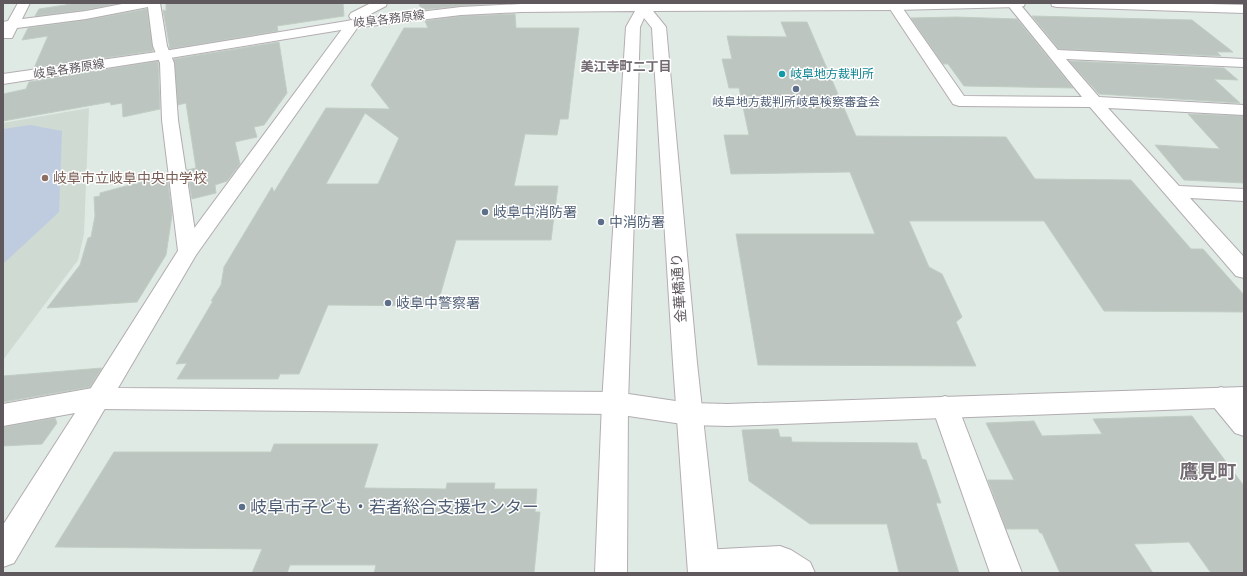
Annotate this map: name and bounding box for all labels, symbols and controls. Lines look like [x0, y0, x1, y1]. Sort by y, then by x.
street label: 岐阜各務原線 [352, 8, 426, 30]
street label: 岐阜各務原線 [32, 56, 106, 82]
district label: 美江寺町二丁目 [580, 59, 672, 74]
place label: 岐阜地方裁判所 [790, 67, 874, 81]
marker: 岐阜地方裁判所 [777, 69, 787, 79]
marker: 岐阜地方裁判所岐阜検察審査会 [791, 84, 801, 94]
place label: 岐阜地方裁判所岐阜検察審査会 [712, 95, 880, 109]
place label: 岐阜市立岐阜中央中学校 [53, 170, 207, 187]
marker: 岐阜市立岐阜中央中学校 [40, 173, 50, 183]
place label: 岐阜中消防署 [493, 204, 577, 221]
marker: 岐阜中消防署 [480, 207, 490, 217]
place label: 中消防署 [609, 214, 665, 231]
marker: 中消防署 [596, 217, 606, 227]
street label: 金華橋通り [668, 252, 690, 324]
place label: 岐阜中警察署 [396, 295, 480, 312]
marker: 岐阜中警察署 [383, 298, 393, 308]
district label: 鷹見町 [1179, 460, 1237, 483]
place label: 岐阜市子ども・若者総合支援センター [250, 497, 539, 518]
marker: 岐阜市子ども・若者総合支援センター [237, 502, 247, 512]

